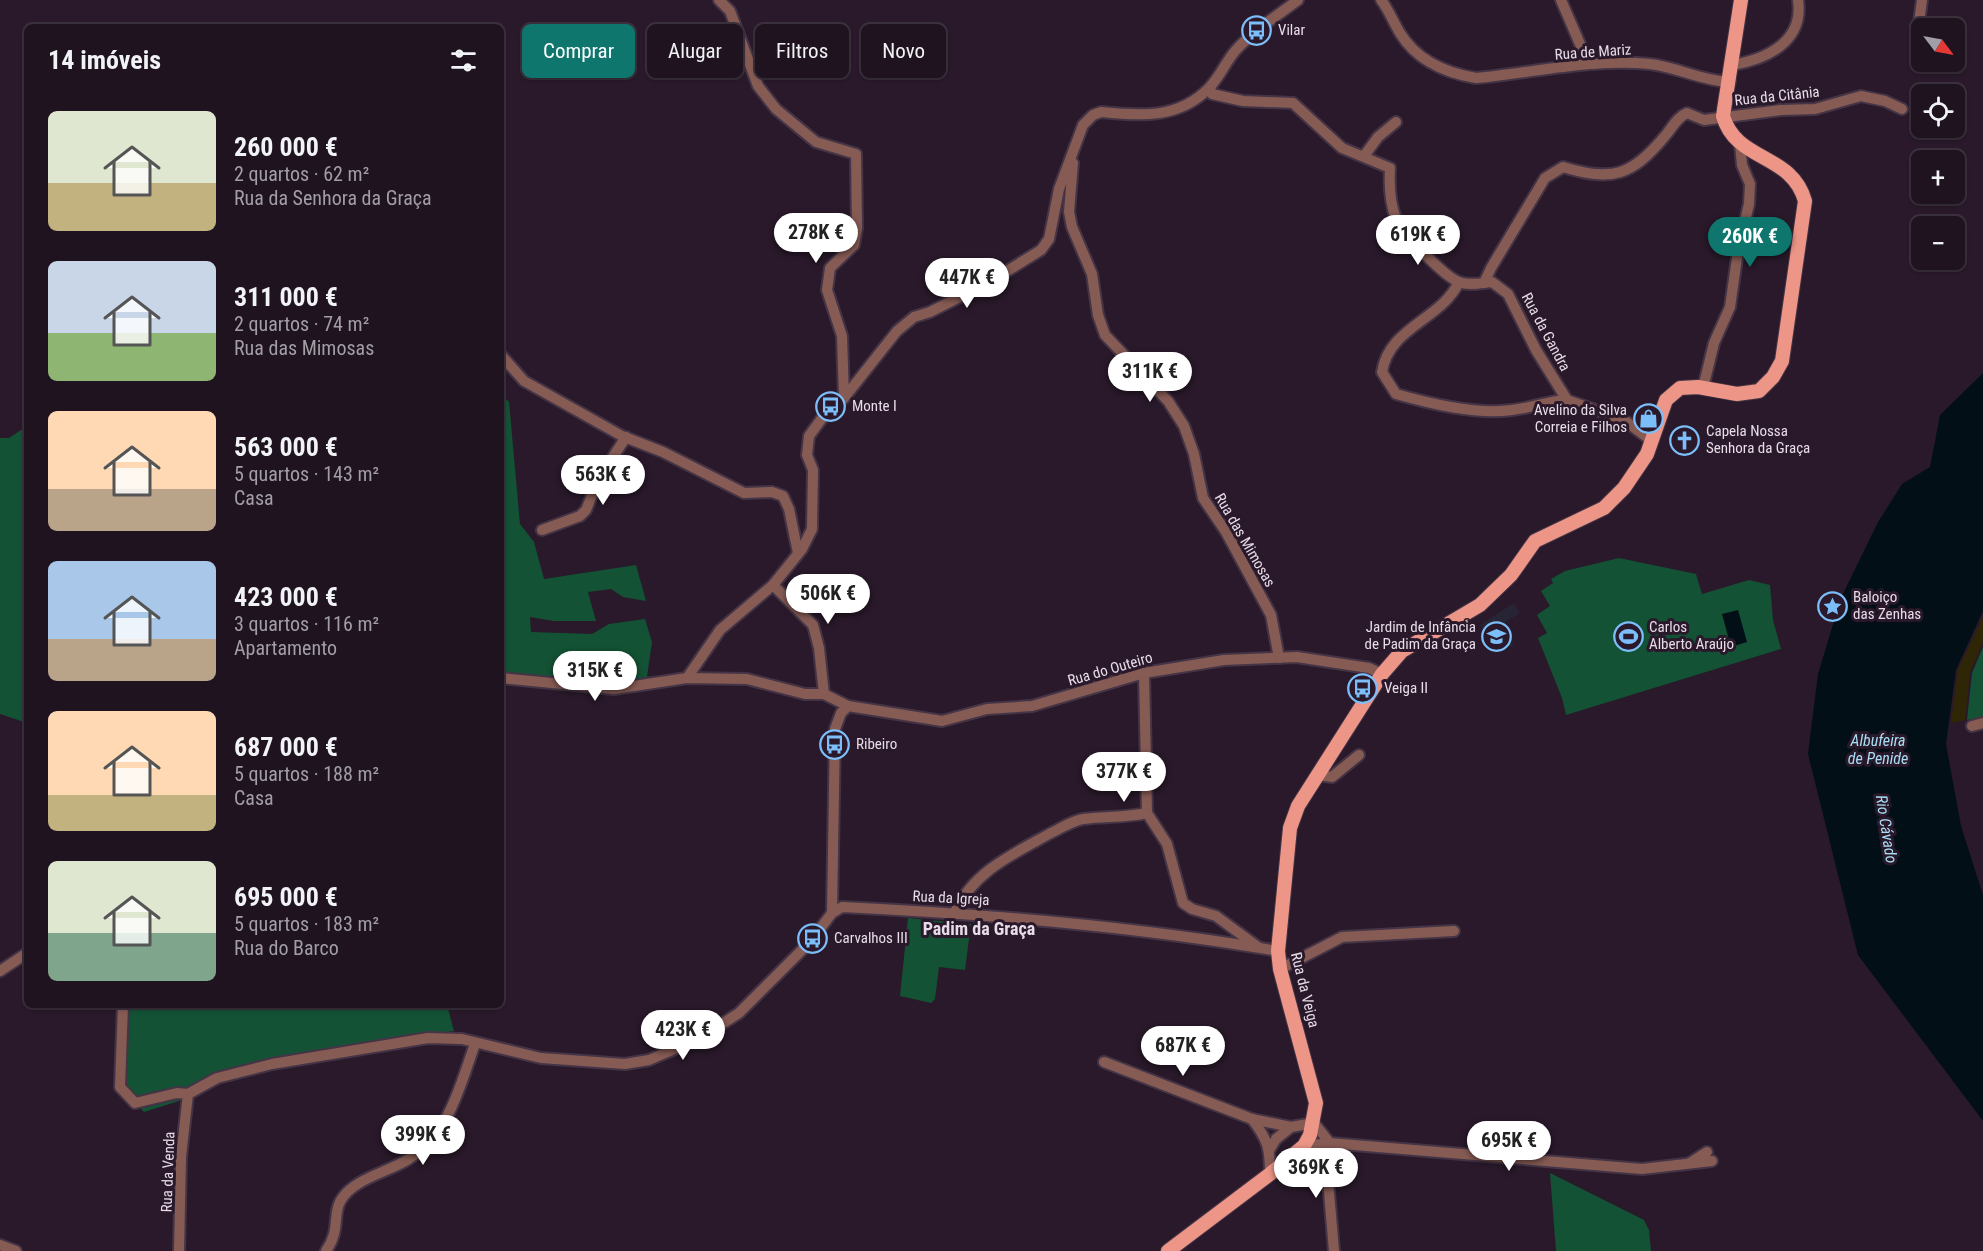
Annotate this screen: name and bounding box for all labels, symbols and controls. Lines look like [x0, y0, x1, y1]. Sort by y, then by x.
bus stop icon: Vilar [1241, 14, 1273, 46]
north arrow [1911, 18, 1965, 72]
map controls [1911, 18, 1965, 270]
place label: Vilar [1278, 21, 1305, 39]
chip: Comprar [522, 24, 635, 78]
chip: Alugar [647, 24, 743, 78]
chip: Filtros [755, 24, 849, 78]
chip: Novo [861, 24, 946, 78]
street label: Rua de Mariz [1554, 40, 1632, 64]
icon: filters [447, 44, 480, 77]
text: 14 imóveis [48, 45, 161, 75]
street label: Rua da Citânia [1734, 83, 1820, 109]
button: locate [1911, 84, 1965, 138]
text: 260 000 € [234, 132, 338, 162]
icon: home [96, 135, 168, 207]
button: + [1911, 150, 1965, 204]
text: 2 quartos · 62 m² [234, 162, 369, 186]
text: Rua da Senhora da Graça [234, 186, 432, 210]
pin: 278K € [767, 213, 865, 264]
pin: 619K € [1369, 215, 1467, 266]
button: − [1911, 216, 1965, 270]
pin: 260K € [1701, 217, 1799, 268]
text: 278K € [788, 220, 844, 244]
text: 619K € [1390, 222, 1446, 246]
text: 260K € [1722, 224, 1778, 248]
pin: 447K € [918, 258, 1016, 309]
text: 447K € [939, 265, 995, 289]
text: 311 000 € [234, 282, 338, 312]
icon: home [96, 285, 168, 357]
street label: Rua da Gandra [1518, 290, 1574, 374]
text: 2 quartos · 74 m² [234, 312, 369, 336]
text: Rua das Mimosas [234, 336, 374, 360]
pin: 311K € [1101, 352, 1199, 403]
text: 311K € [1122, 359, 1178, 383]
bus stop icon: Monte I [815, 390, 847, 422]
place label: Monte I [852, 397, 897, 415]
place label: Avelino da Silva Correia e Filhos [1534, 401, 1627, 436]
shop icon: Avelino da Silva Correia e Filhos [1632, 403, 1664, 435]
place label: Capela Nossa Senhora da Graça [1706, 422, 1810, 457]
church icon: Capela Nossa Senhora da Graça [1669, 424, 1701, 456]
text: 563 000 € [234, 432, 338, 462]
icon: home [96, 435, 168, 507]
pin: 563K € [554, 455, 652, 506]
text: 5 quartos · 143 m² [234, 462, 379, 486]
text: 563K € [575, 462, 631, 486]
text: Casa [234, 486, 274, 510]
street label: Rua das Mimosas [1211, 490, 1279, 590]
pin: 506K € [779, 574, 877, 625]
text: 506K € [800, 581, 856, 605]
text: 423 000 € [234, 582, 338, 612]
icon: home [96, 585, 168, 657]
place label: Baloiço das Zenhas [1853, 588, 1921, 623]
place icon: Baloiço das Zenhas [1816, 590, 1848, 622]
text: 3 quartos · 116 m² [234, 612, 379, 636]
place label: Jardim de Infância de Padim da Graça [1365, 618, 1476, 653]
place label: Carlos Alberto Araújo [1649, 618, 1734, 653]
school or university icon: Jardim de Infância de Padim da Graça [1481, 620, 1513, 652]
sports icon: Carlos Alberto Araújo [1612, 620, 1644, 652]
text: Apartamento [234, 636, 337, 660]
street label: Rua do Outeiro [1066, 648, 1154, 690]
pin: 315K € [546, 651, 644, 702]
text: 315K € [567, 658, 623, 682]
bus stop icon: Veiga II [1347, 672, 1379, 704]
place label: Veiga II [1384, 679, 1428, 697]
bus stop icon: Ribeiro [819, 728, 851, 760]
water label: Albufeira de Penide [1848, 731, 1908, 768]
text: 687 000 € [234, 732, 338, 762]
icon: home [96, 735, 168, 807]
place label: Ribeiro [856, 735, 897, 753]
pin: 377K € [1075, 752, 1173, 803]
text: 377K € [1096, 759, 1152, 783]
text: 5 quartos · 188 m² [234, 762, 379, 786]
text: Casa [234, 786, 274, 810]
water label: Rio Cávado [1872, 794, 1901, 865]
text: 695 000 € [234, 882, 338, 912]
icon: home [96, 885, 168, 957]
street label: Rua da Igreja [912, 887, 990, 909]
text: 5 quartos · 183 m² [234, 912, 379, 936]
district label: Padim da Graça [923, 918, 1035, 939]
bus stop icon: Carvalhos III [797, 922, 829, 954]
place label: Carvalhos III [834, 929, 908, 947]
text: Rua do Barco [234, 936, 339, 960]
street label: Rua da Veiga [1287, 950, 1323, 1030]
pin: 423K € [634, 1010, 732, 1061]
text: 423K € [655, 1017, 711, 1041]
pin: 687K € [1134, 1026, 1232, 1077]
text: 687K € [1155, 1033, 1211, 1057]
pin: 399K € [374, 1115, 472, 1166]
pin: 695K € [1460, 1121, 1558, 1172]
text: 399K € [395, 1122, 451, 1146]
text: 695K € [1481, 1128, 1537, 1152]
street label: Rua da Venda [158, 1131, 178, 1213]
pin: 369K € [1267, 1148, 1365, 1199]
text: 369K € [1288, 1155, 1344, 1179]

